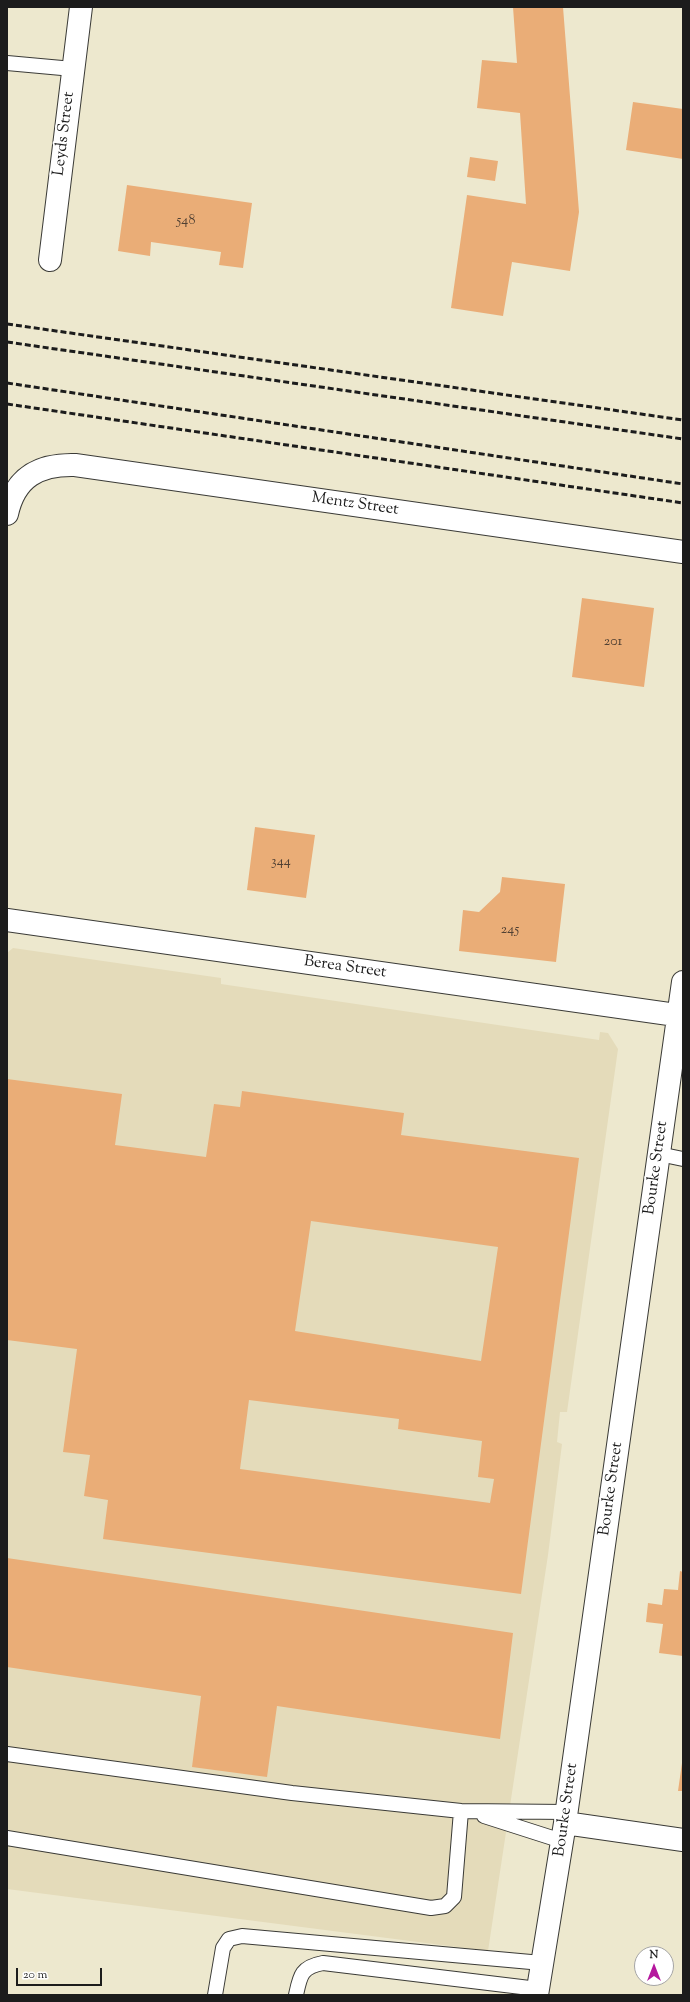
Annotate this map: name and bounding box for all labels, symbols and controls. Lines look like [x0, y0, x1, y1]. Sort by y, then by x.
street label: Leyds Street [50, 91, 80, 177]
house number: 548 [177, 214, 195, 230]
street label: Mentz Street [310, 489, 400, 521]
house number: 201 [604, 635, 622, 651]
house number: 344 [271, 855, 291, 871]
house number: 245 [501, 923, 519, 939]
street label: Berea Street [303, 953, 387, 983]
street label: Bourke Street [641, 1120, 673, 1216]
street label: Bourke Street [596, 1441, 628, 1537]
street label: Bourke Street [551, 1762, 583, 1858]
north arrow [634, 1946, 674, 1986]
text: N [650, 1947, 658, 1963]
scale bar [18, 1960, 104, 1986]
text: 20 m [23, 1966, 47, 1984]

